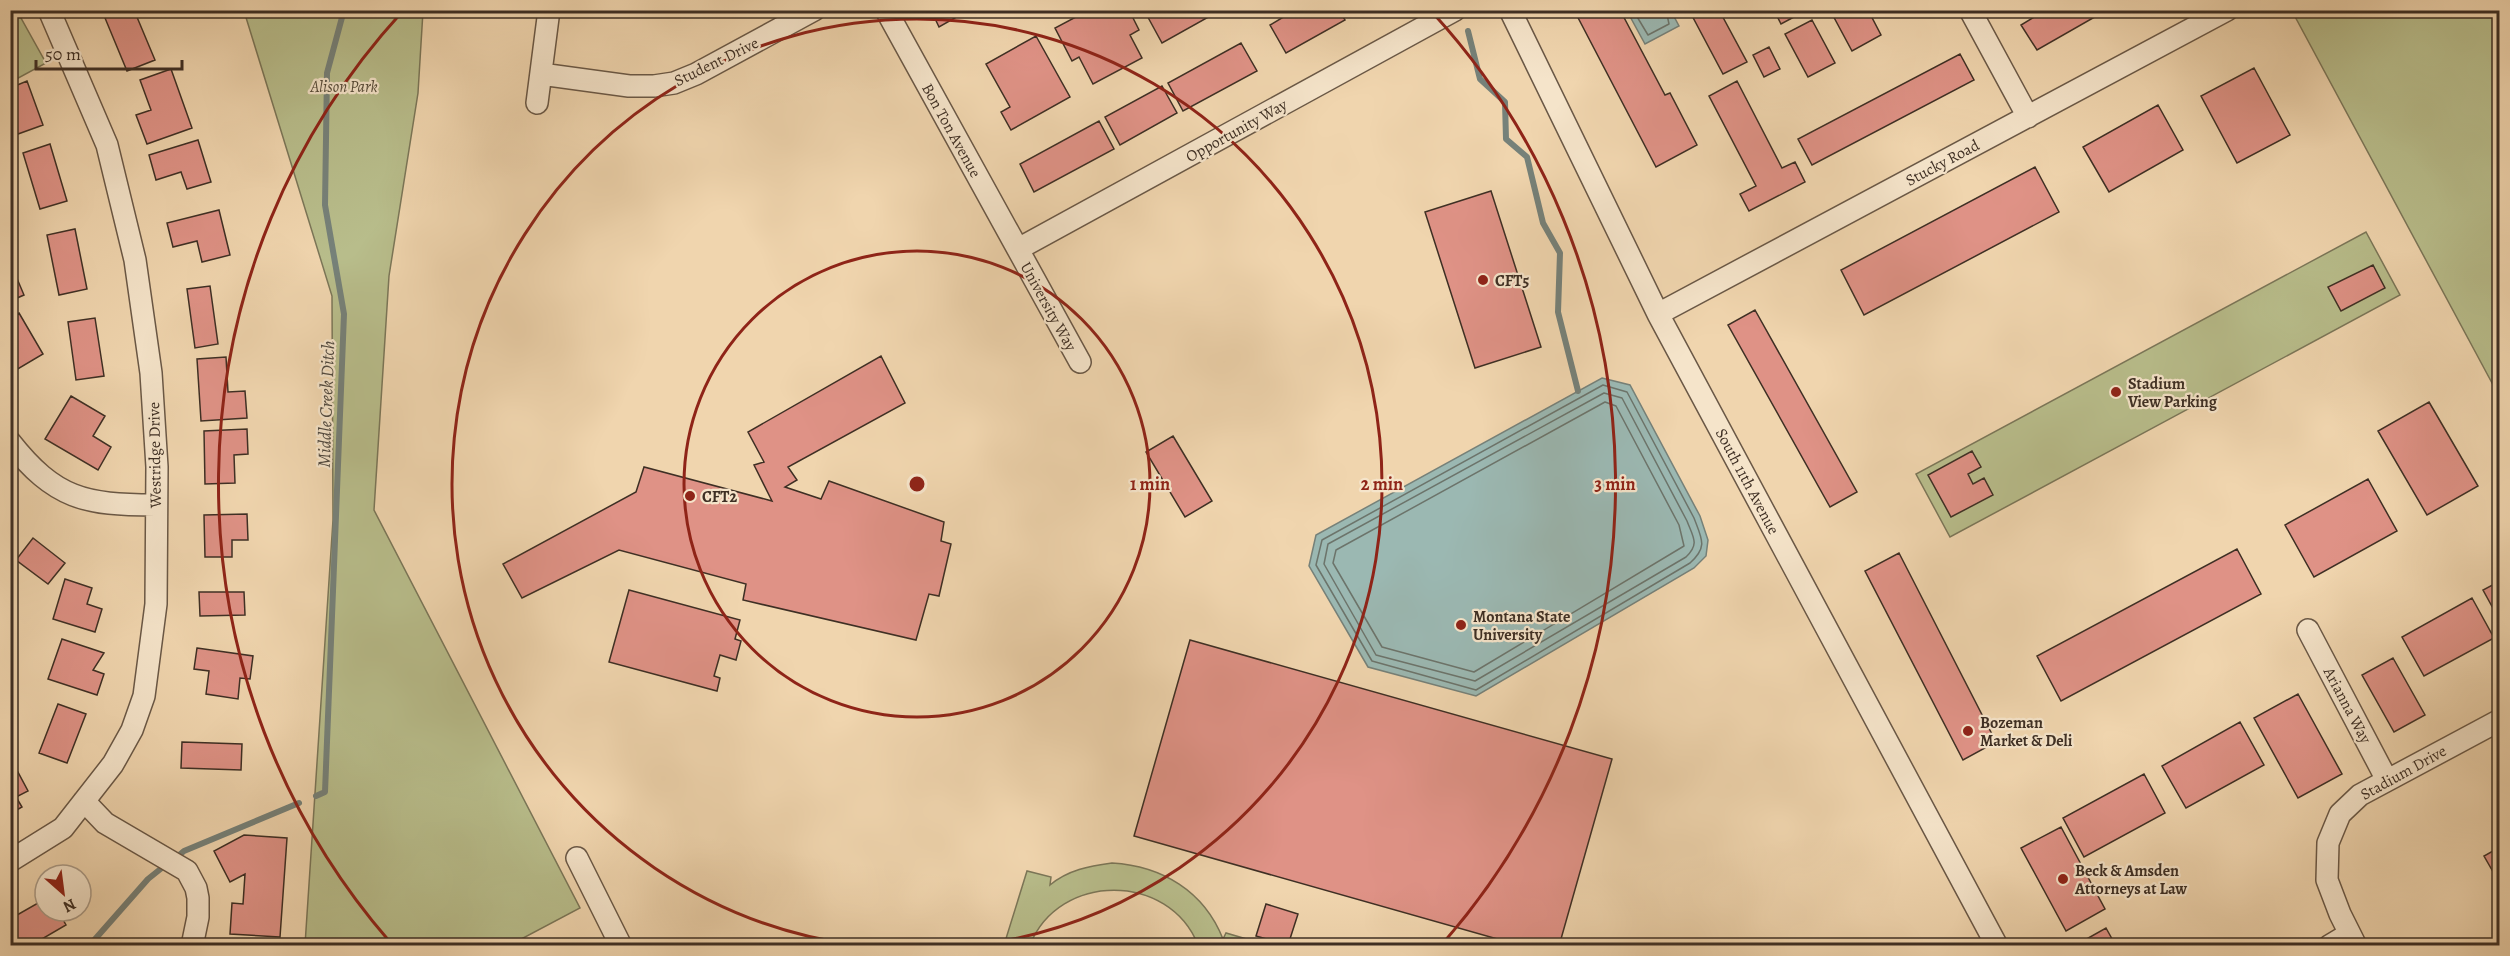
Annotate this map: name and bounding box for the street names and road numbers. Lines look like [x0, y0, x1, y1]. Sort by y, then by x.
street label: Student Drive [671, 32, 762, 92]
street label: Bon Ton Avenue [916, 79, 986, 182]
street label: Opportunity Way [1182, 93, 1292, 168]
street label: Stucky Road [1902, 134, 1984, 192]
street label: University Way [1015, 258, 1082, 356]
street label: Westridge Drive [143, 402, 167, 509]
street label: South 11th Avenue [1710, 424, 1784, 538]
street label: Arianna Way [2317, 663, 2377, 748]
street label: Stadium Drive [2356, 740, 2451, 806]

